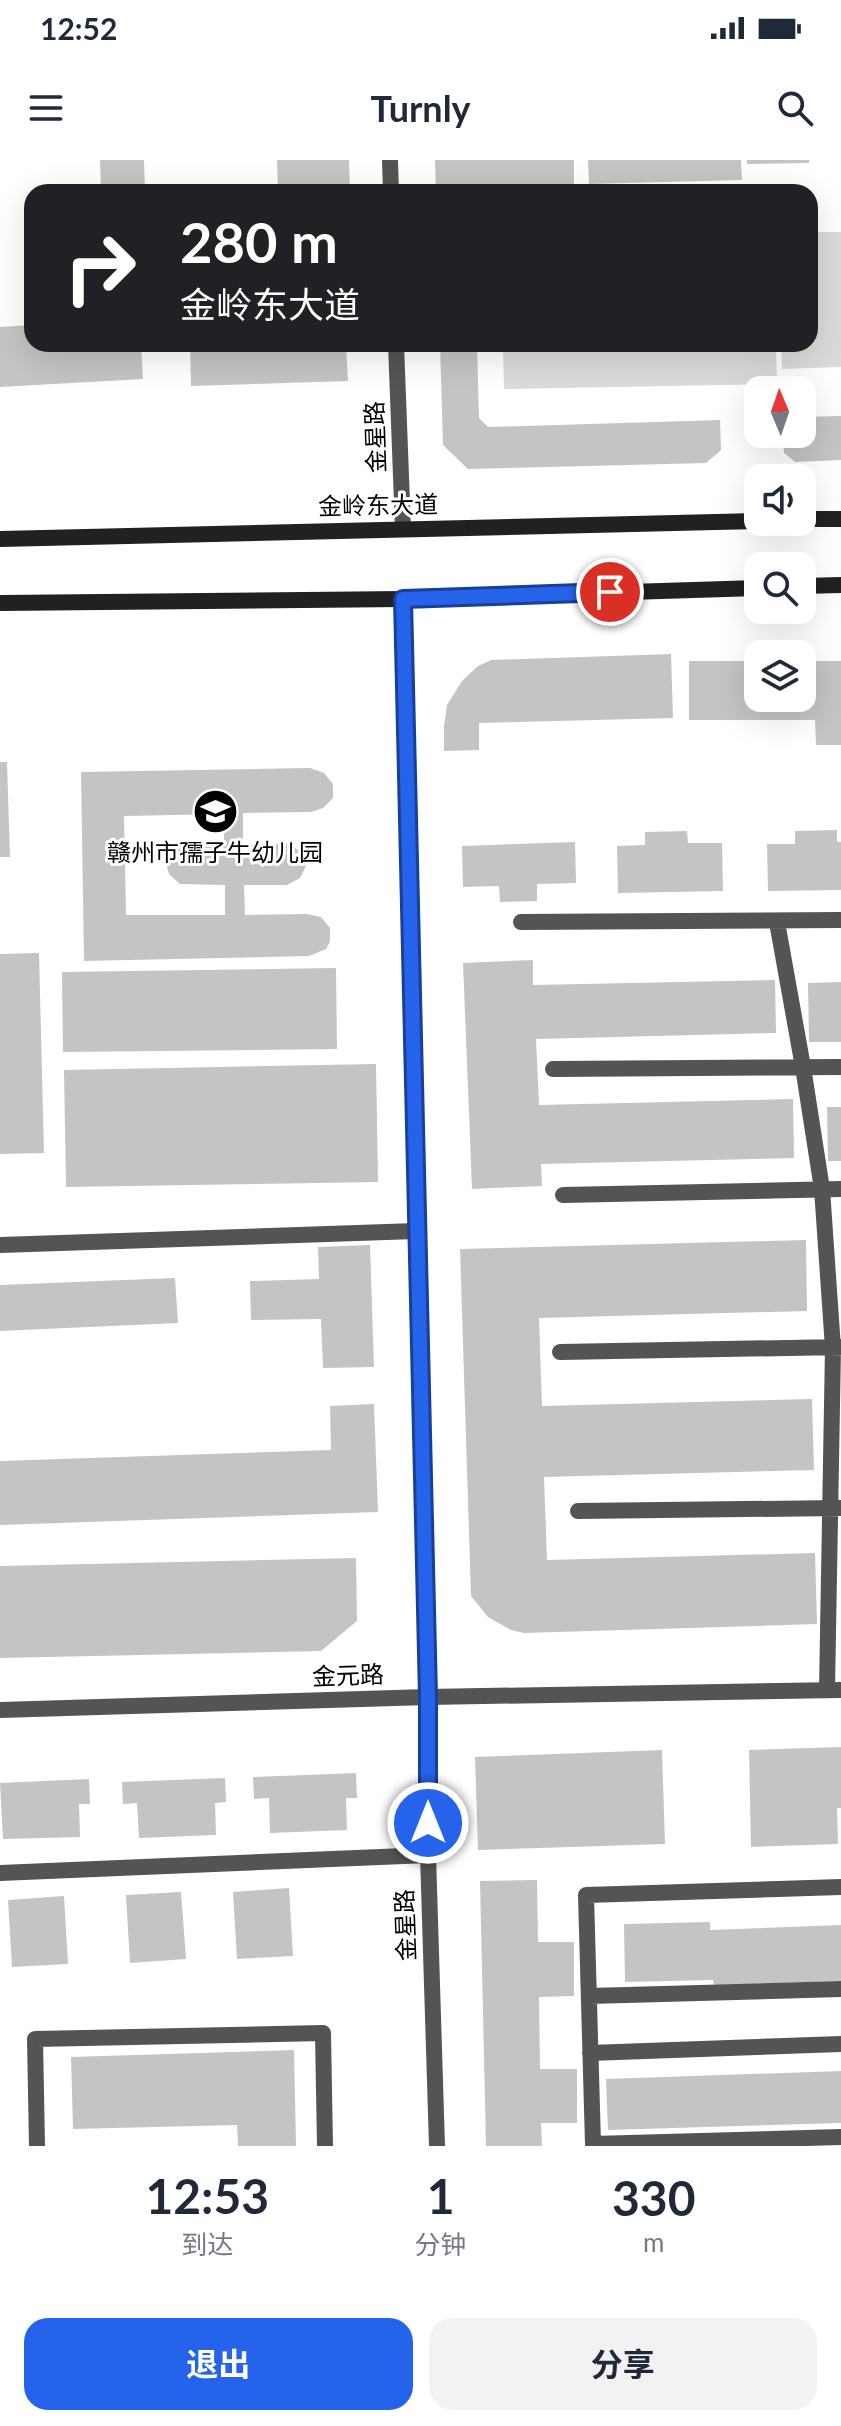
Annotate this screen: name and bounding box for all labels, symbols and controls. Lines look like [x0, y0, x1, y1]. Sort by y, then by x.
text: 12:52 [40, 10, 117, 46]
icon: menu [24, 86, 68, 130]
text: Turnly [370, 86, 471, 130]
icon: search [773, 86, 817, 130]
text: 280 m [180, 208, 338, 275]
icon: right [48, 216, 152, 320]
text: 金岭东大道 [180, 282, 360, 326]
north arrow [744, 376, 816, 448]
map controls [744, 376, 816, 712]
street label: 金星路 [359, 401, 390, 474]
button: sound [744, 464, 816, 536]
street label: 金岭东大道 [318, 489, 438, 520]
button: search [744, 552, 816, 624]
pin [576, 558, 644, 626]
icon: arrive [588, 570, 632, 614]
button: layers [744, 640, 816, 712]
school or university icon: 赣州市孺子牛幼儿园 [191, 787, 239, 835]
place label: 赣州市孺子牛幼儿园 [107, 837, 323, 866]
street label: 金元路 [311, 1659, 384, 1690]
position arrow [386, 1781, 470, 1865]
street label: 金星路 [389, 1889, 420, 1962]
text: 12:53 [145, 2167, 269, 2224]
text: 1 [427, 2167, 455, 2224]
text: 330 [612, 2169, 696, 2226]
text: m [643, 2226, 664, 2258]
text: 到达 [181, 2228, 233, 2260]
text: 分钟 [415, 2228, 467, 2260]
button: 退出 [24, 2318, 413, 2410]
button: 分享 [429, 2318, 817, 2410]

